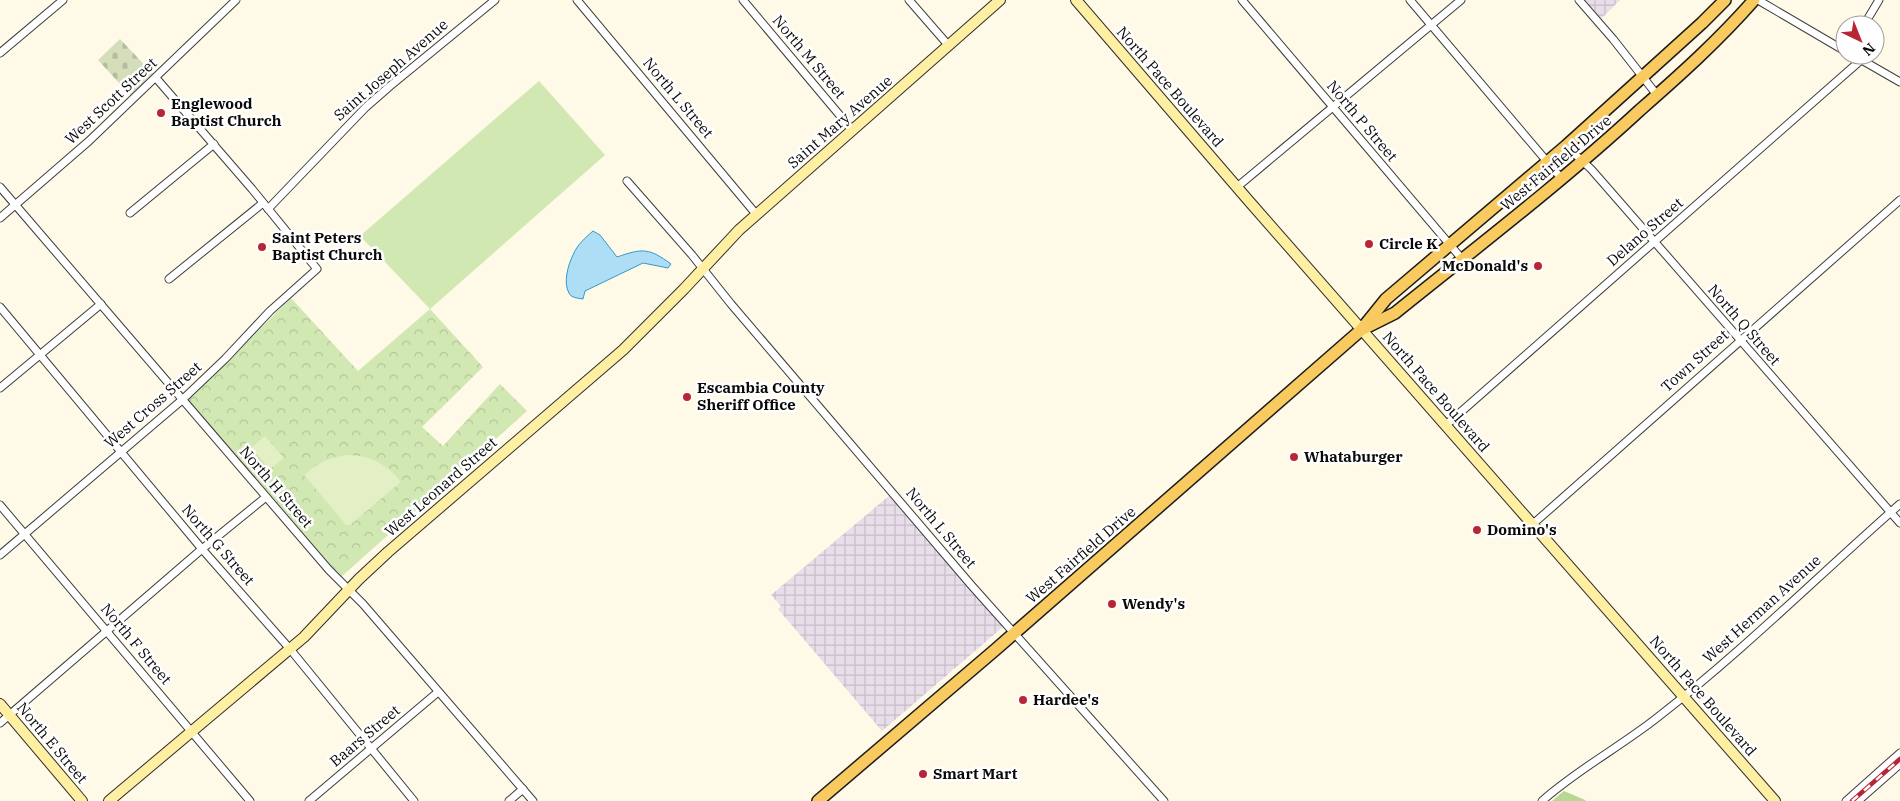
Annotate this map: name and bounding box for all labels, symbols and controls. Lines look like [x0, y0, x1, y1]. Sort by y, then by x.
street label: North M Street [769, 11, 850, 102]
street label: Saint Joseph Avenue [330, 15, 452, 124]
north arrow [1835, 15, 1885, 65]
street label: North Pace Boulevard [1113, 22, 1228, 151]
text: N [1859, 39, 1879, 60]
street label: West Scott Street [61, 53, 161, 148]
street label: North L Street [639, 53, 718, 142]
street label: Saint Mary Avenue [783, 71, 896, 172]
street label: North P Street [1323, 76, 1402, 165]
place label: Englewood Baptist Church [171, 94, 282, 130]
marker: Englewood Baptist Church [155, 107, 167, 119]
street label: West Fairfield Drive [1496, 111, 1615, 215]
street label: Delano Street [1603, 193, 1687, 270]
place label: Saint Peters Baptist Church [272, 228, 383, 264]
place label: Circle K [1379, 234, 1438, 253]
marker: Circle K [1363, 238, 1375, 250]
marker: Saint Peters Baptist Church [256, 241, 268, 253]
place label: McDonald's [1442, 256, 1528, 275]
marker: McDonald's [1532, 260, 1544, 272]
street label: North Q Street [1704, 280, 1785, 369]
street label: Town Street [1657, 325, 1732, 396]
street label: North Pace Boulevard [1379, 327, 1494, 456]
street label: West Cross Street [100, 357, 205, 452]
place label: Escambia County Sheriff Office [697, 378, 825, 414]
marker: Escambia County Sheriff Office [681, 391, 693, 403]
street label: West Leonard Street [381, 433, 501, 541]
street label: North H Street [236, 442, 317, 532]
place label: Whataburger [1304, 447, 1403, 466]
marker: Whataburger [1288, 451, 1300, 463]
street label: North L Street [902, 483, 981, 572]
street label: North G Street [178, 500, 259, 589]
street label: West Fairfield Drive [1022, 502, 1139, 607]
place label: Domino's [1487, 520, 1557, 539]
marker: Domino's [1471, 524, 1483, 536]
street label: West Herman Avenue [1699, 550, 1825, 667]
place label: Wendy's [1122, 594, 1185, 613]
marker: Wendy's [1106, 598, 1118, 610]
street label: North F Street [97, 599, 176, 688]
street label: North Pace Boulevard [1646, 631, 1761, 760]
place label: Hardee's [1033, 690, 1099, 709]
marker: Hardee's [1017, 694, 1029, 706]
street label: North E Street [13, 698, 92, 787]
street label: Baars Street [326, 701, 404, 771]
place label: Smart Mart [933, 764, 1018, 783]
marker: Smart Mart [917, 768, 929, 780]

